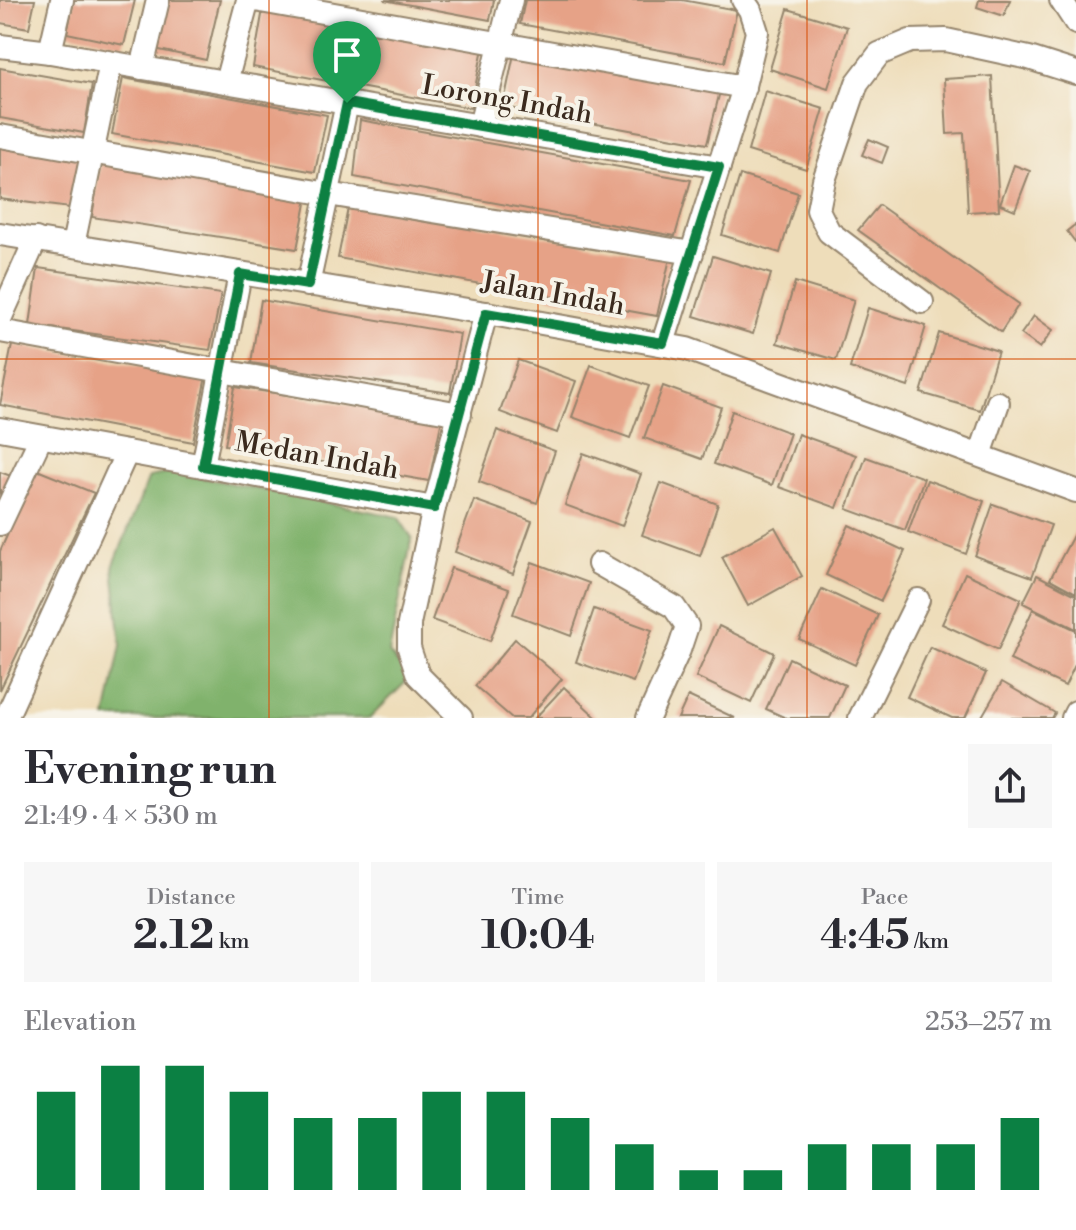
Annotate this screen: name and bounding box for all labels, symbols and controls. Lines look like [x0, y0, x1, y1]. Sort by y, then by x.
pin [313, 21, 381, 103]
icon: arrive [325, 33, 369, 77]
street label: Lorong Indah [419, 68, 595, 132]
street label: Jalan Indah [478, 264, 628, 324]
street label: Medan Indah [232, 424, 402, 488]
text: Evening run [24, 742, 277, 797]
button: share [968, 744, 1052, 828]
text: 21:49 · 4 × 530 m [24, 800, 218, 832]
text: Distance [147, 884, 236, 911]
text: Time [512, 884, 564, 911]
text: Pace [861, 884, 908, 911]
text: 2.12 [133, 911, 214, 961]
text: 10:04 [481, 911, 595, 961]
text: 4:45 [820, 911, 910, 961]
text: km [214, 928, 250, 955]
text: /km [910, 928, 949, 955]
text: Elevation [24, 1006, 137, 1038]
text: 253–257 m [925, 1006, 1052, 1038]

